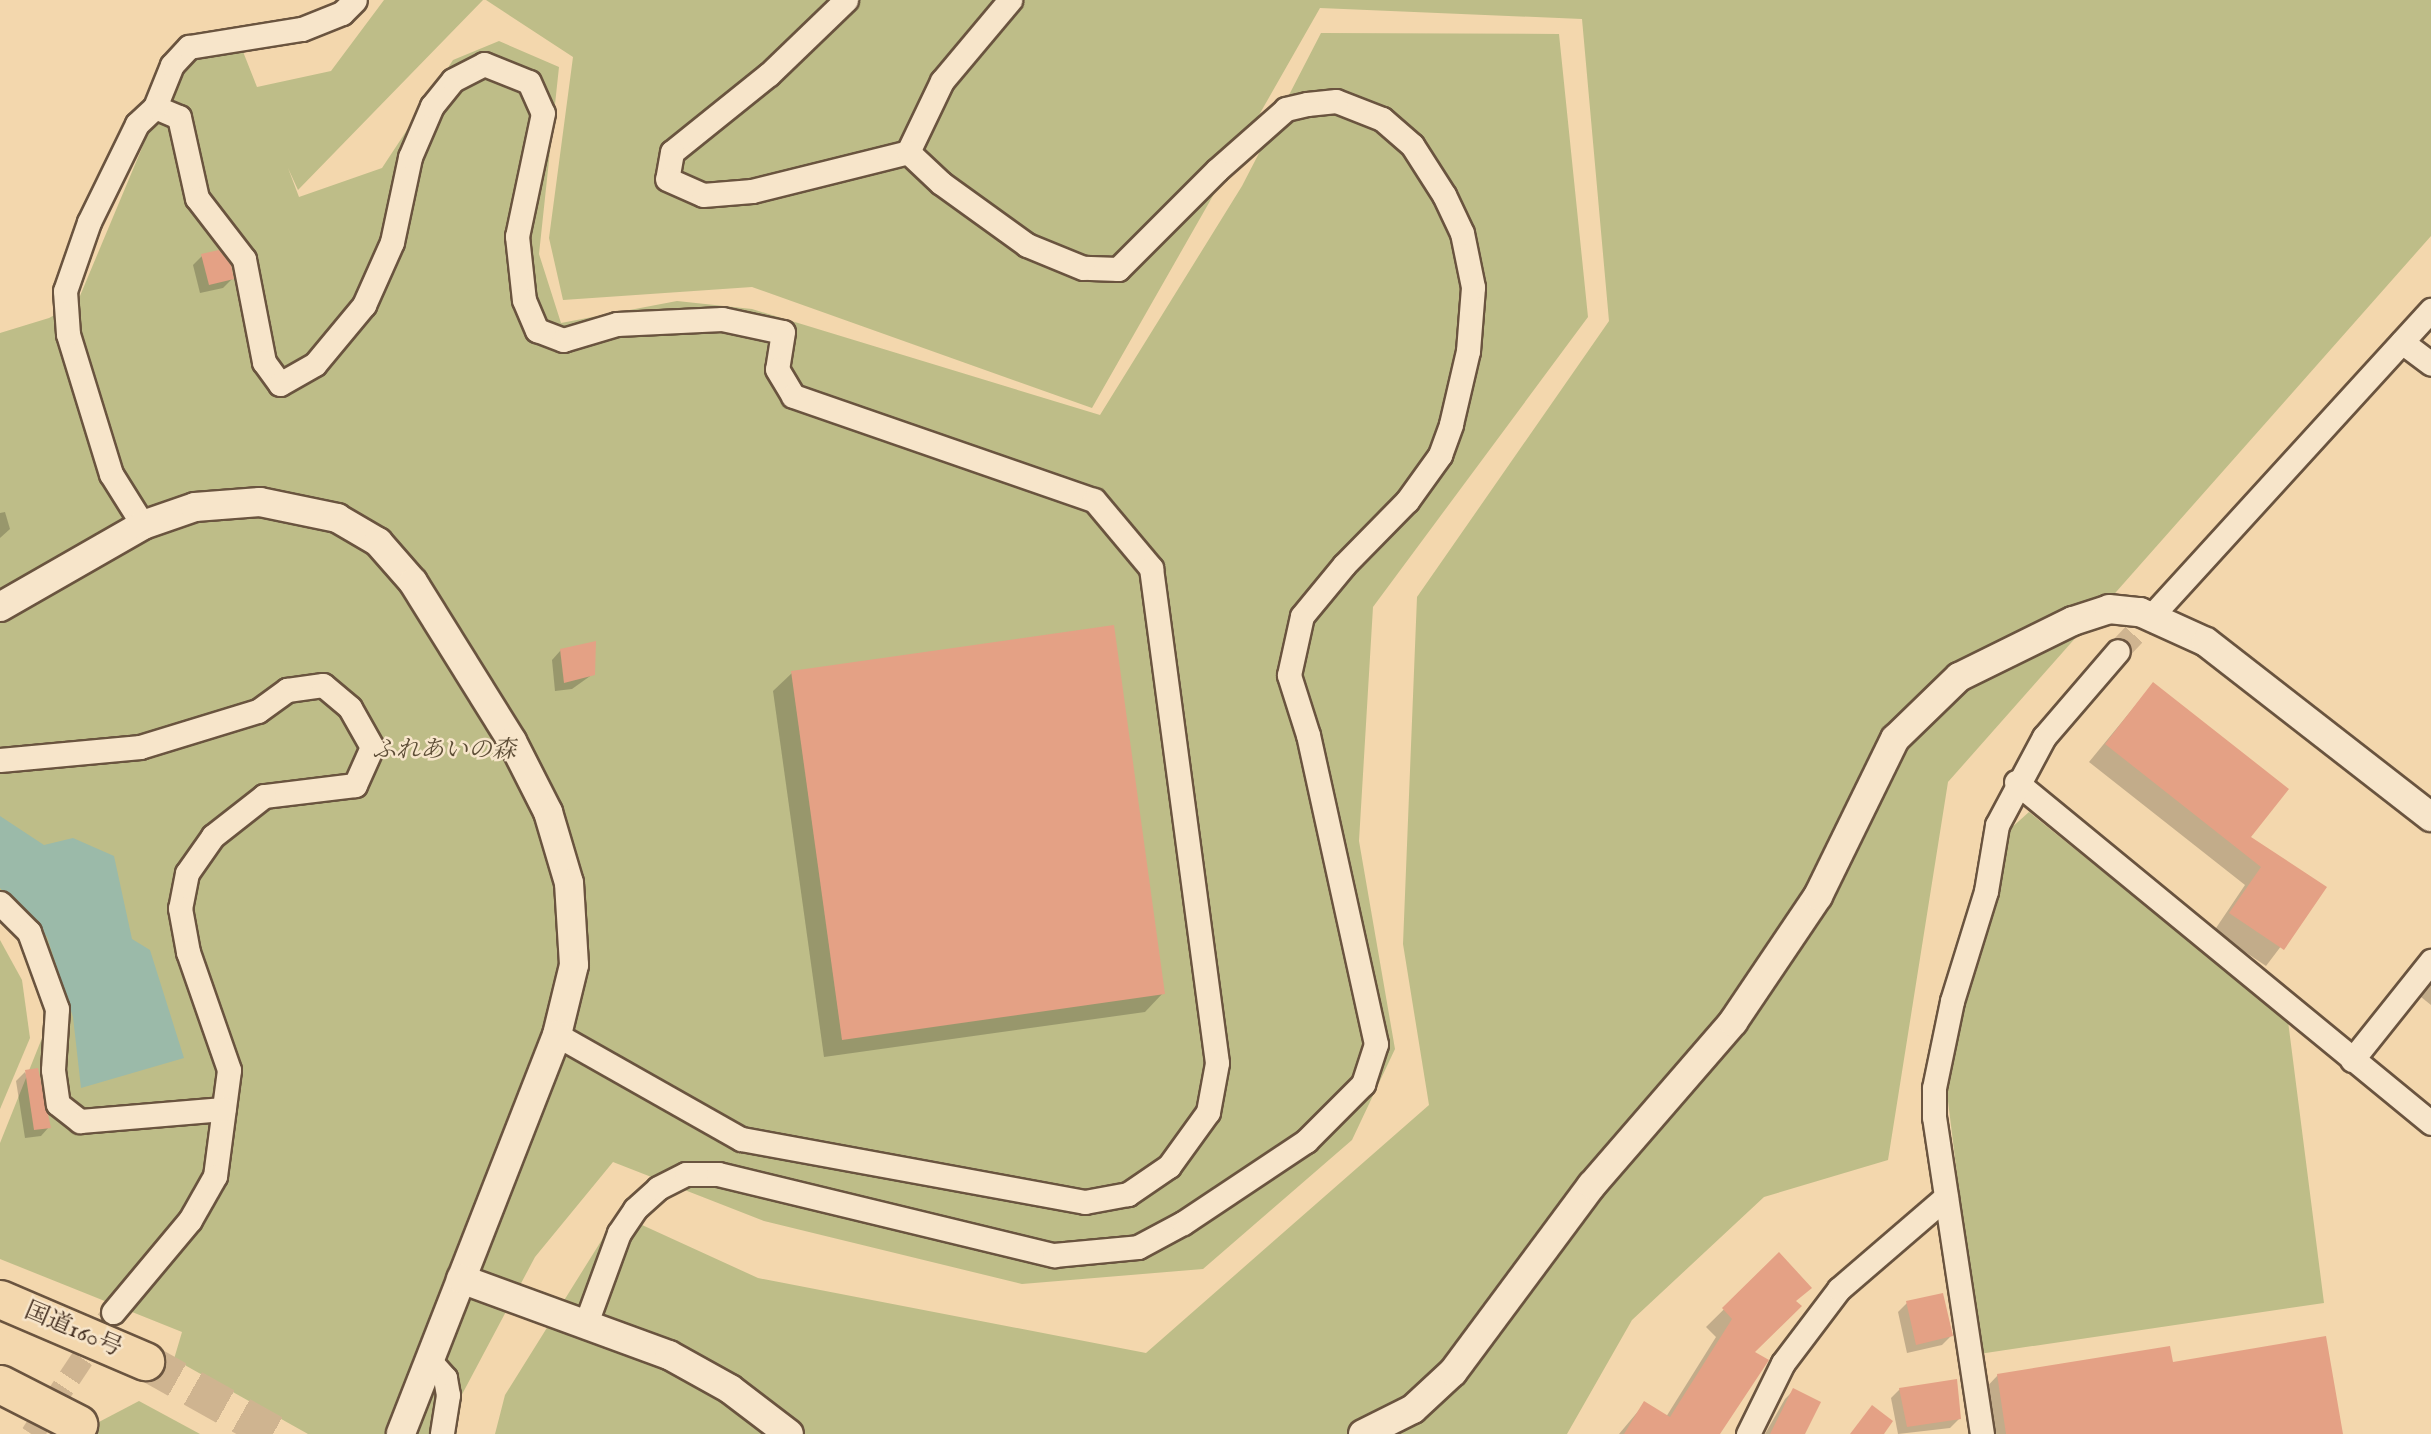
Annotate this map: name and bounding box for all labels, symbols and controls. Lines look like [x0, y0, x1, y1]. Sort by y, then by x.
park label: ふれあいの森 [372, 737, 516, 765]
street label: 国道160号 [20, 1297, 126, 1363]

